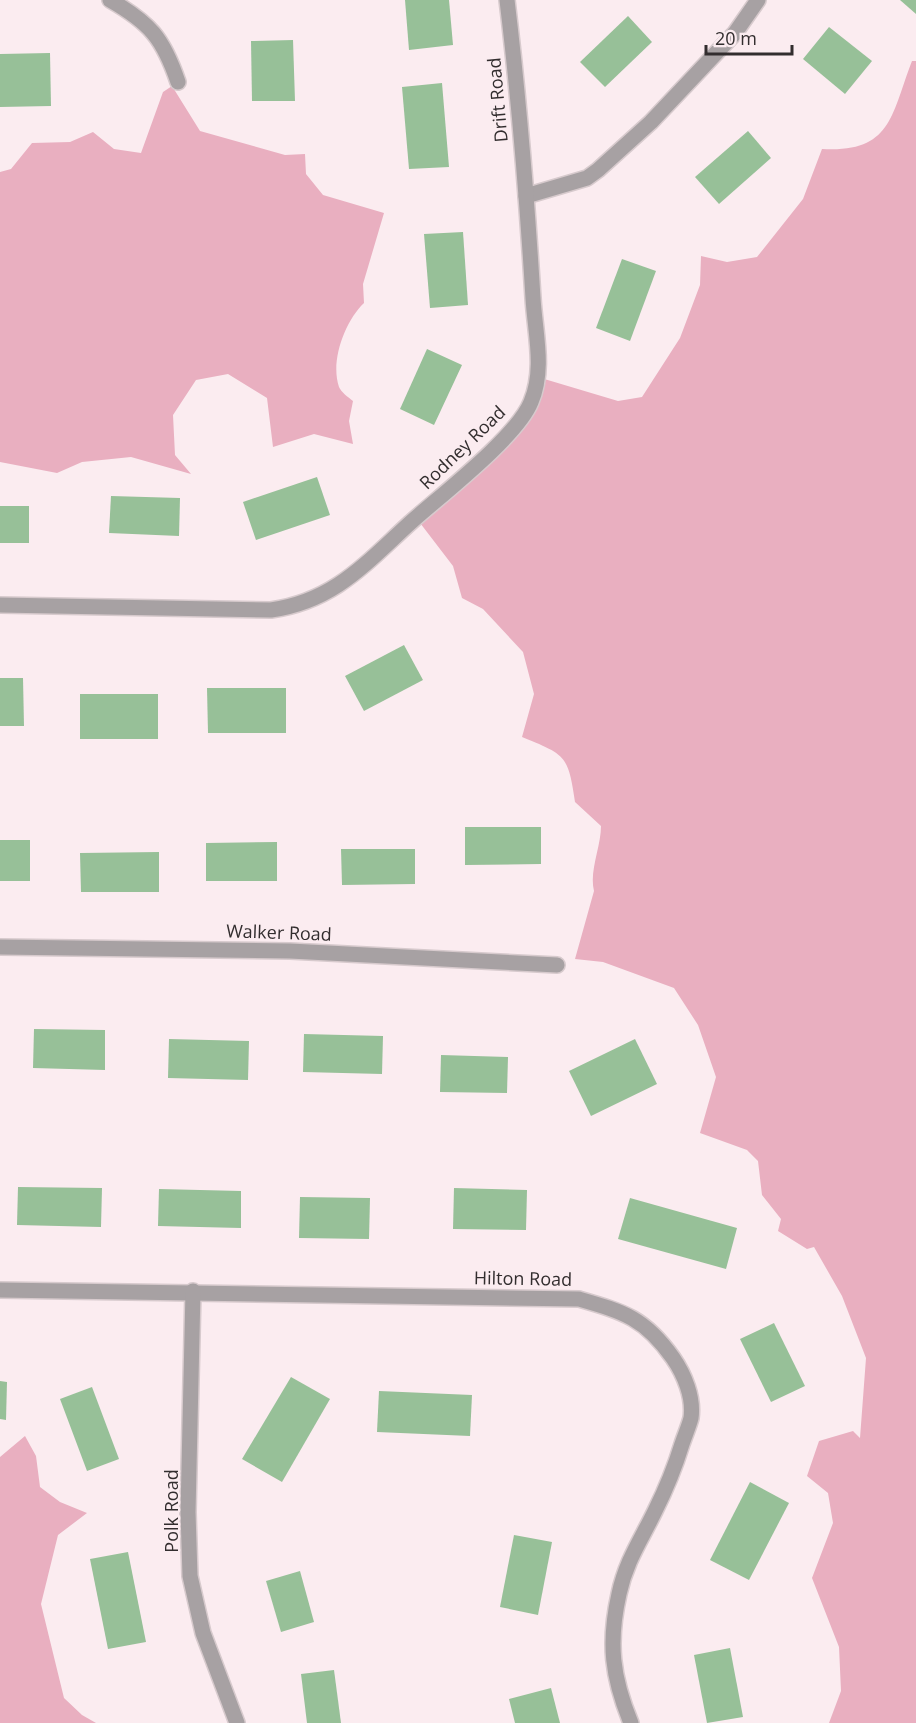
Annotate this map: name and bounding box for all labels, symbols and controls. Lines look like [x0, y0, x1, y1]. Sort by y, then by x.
scale bar [706, 18, 792, 56]
text: 20 m [715, 26, 757, 50]
street label: Drift Road [481, 57, 513, 143]
street label: Rodney Road [414, 400, 510, 494]
street label: Walker Road [226, 918, 332, 946]
street label: Hilton Road [474, 1265, 572, 1291]
street label: Polk Road [159, 1469, 183, 1553]

